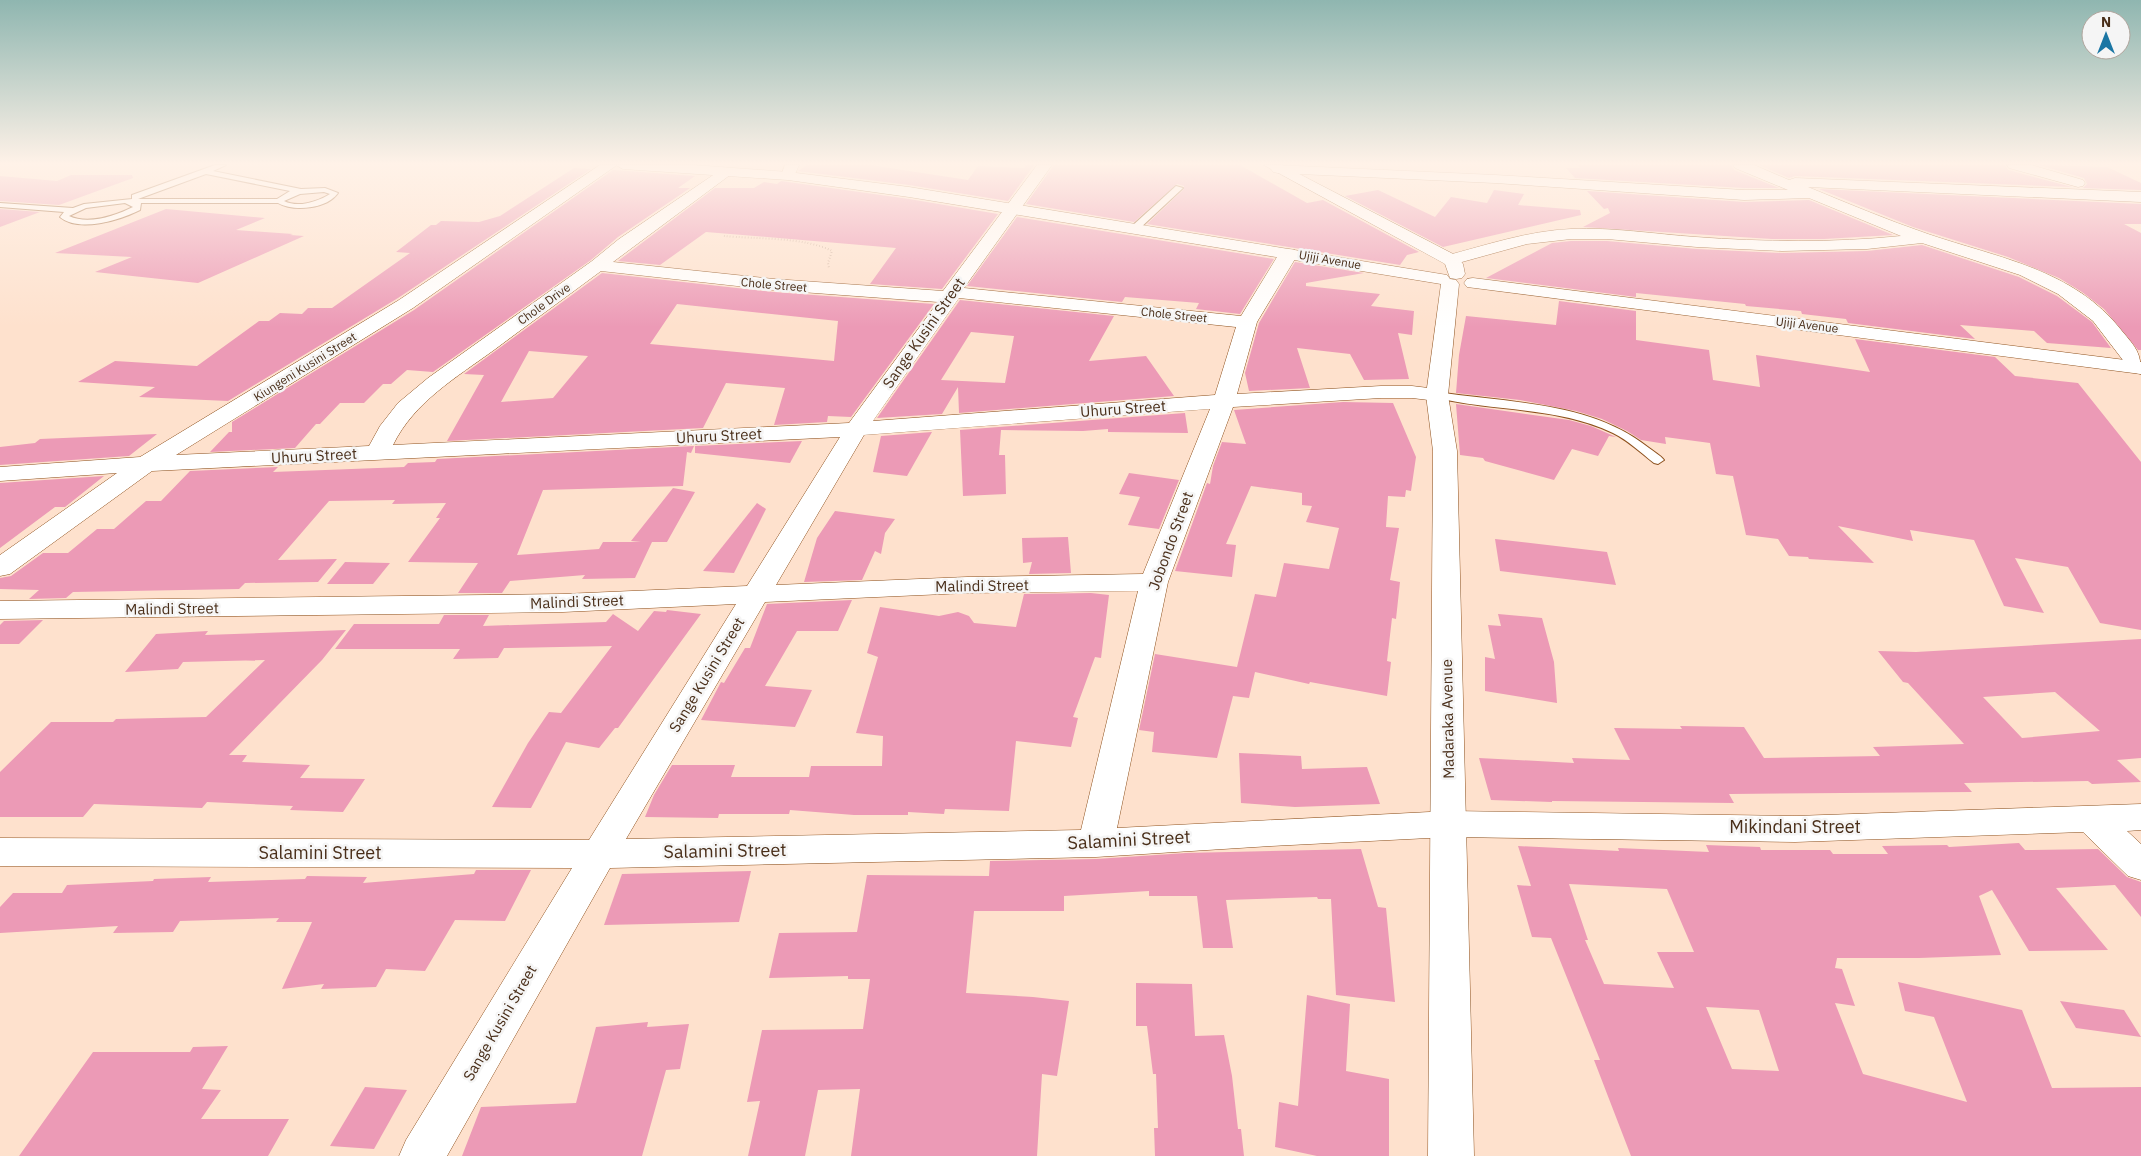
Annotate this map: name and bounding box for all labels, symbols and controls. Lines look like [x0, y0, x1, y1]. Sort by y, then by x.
north arrow [2081, 10, 2131, 60]
text: N [2101, 13, 2111, 31]
street label: Ujiji Avenue [1298, 247, 1363, 272]
street label: Chole Street [740, 274, 808, 295]
street label: Sange Kusini Street [878, 274, 969, 392]
street label: Chole Drive [514, 279, 573, 328]
street label: Chole Street [1140, 304, 1208, 325]
street label: Ujiji Avenue [1775, 313, 1840, 336]
street label: Kiungeni Kusini Street [251, 329, 359, 404]
street label: Uhuru Street [1079, 396, 1166, 421]
street label: Uhuru Street [676, 424, 762, 447]
street label: Uhuru Street [271, 444, 357, 467]
street label: Jobondo Street [1144, 489, 1197, 593]
street label: Malindi Street [935, 575, 1029, 596]
street label: Malindi Street [530, 590, 624, 613]
street label: Malindi Street [125, 598, 219, 619]
street label: Sange Kusini Street [665, 614, 748, 736]
street label: Madaraka Avenue [1437, 659, 1458, 779]
street label: Mikindani Street [1729, 815, 1861, 838]
street label: Salamini Street [1067, 825, 1191, 854]
street label: Salamini Street [663, 838, 787, 863]
street label: Salamini Street [258, 841, 382, 864]
street label: Sange Kusini Street [459, 961, 540, 1084]

